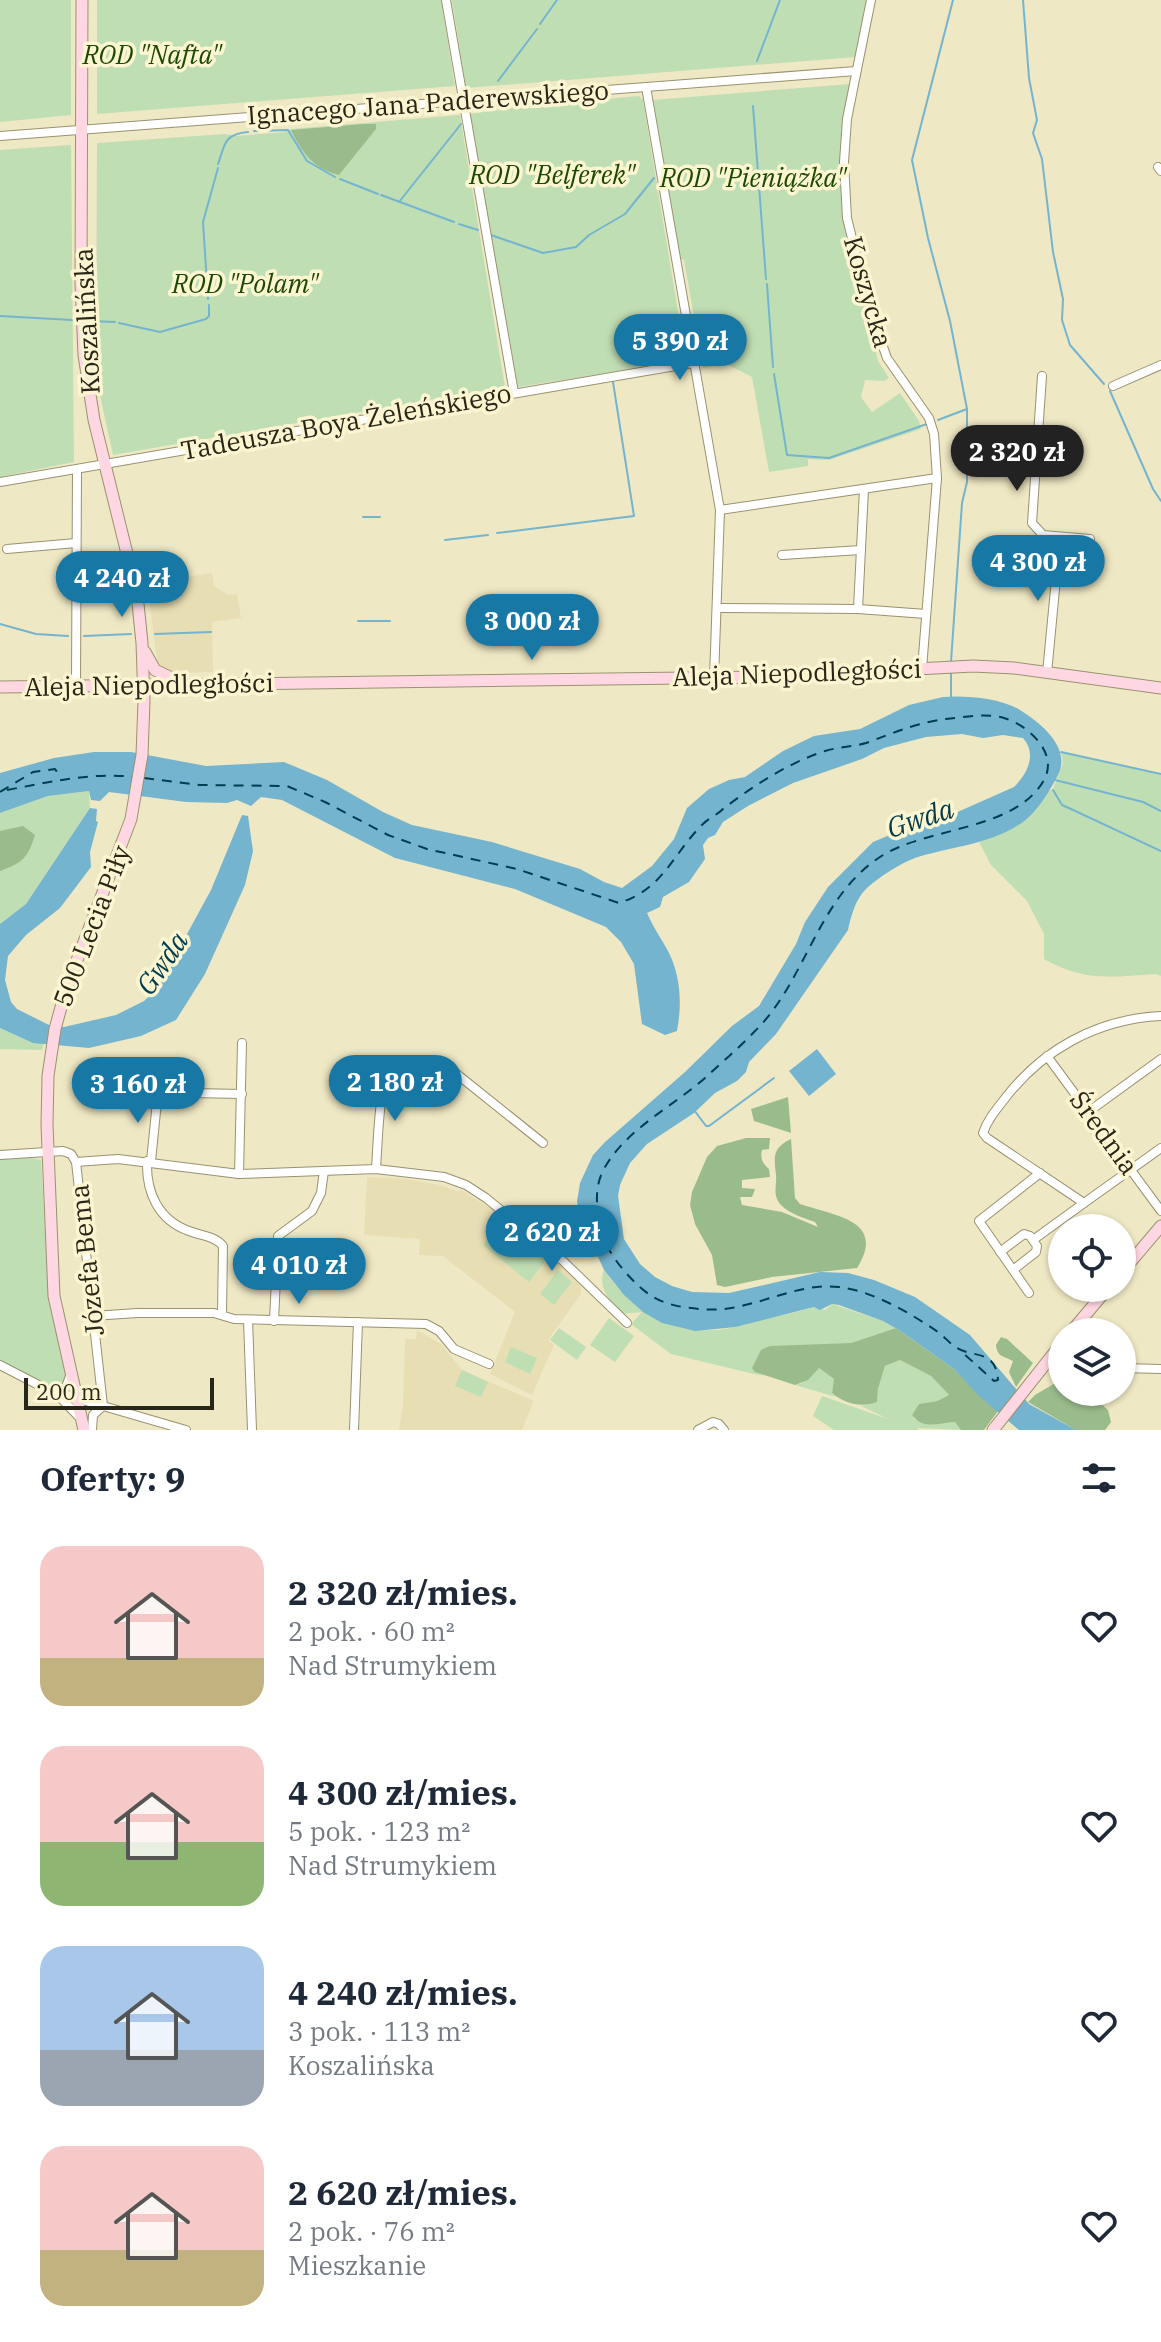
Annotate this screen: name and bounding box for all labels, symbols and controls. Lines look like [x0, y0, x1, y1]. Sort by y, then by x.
park label: ROD "Nafta" [82, 37, 223, 71]
street label: Ignacego Jana Paderewskiego [246, 72, 610, 132]
park label: ROD "Belferek" [468, 157, 637, 191]
park label: ROD "Pieniążka" [659, 160, 848, 194]
street label: Koszycka [837, 232, 901, 351]
street label: Koszalińska [65, 247, 107, 395]
park label: ROD "Polam" [171, 266, 320, 300]
pin: 5 390 zł [597, 314, 763, 382]
text: 5 390 zł [632, 323, 728, 357]
street label: Tadeusza Boya Żeleńskiego [178, 375, 514, 467]
pin: 2 320 zł [934, 425, 1100, 493]
text: 2 320 zł [969, 434, 1065, 468]
pin: 4 300 zł [955, 535, 1121, 603]
text: 4 300 zł [990, 544, 1086, 578]
pin: 4 240 zł [39, 551, 205, 619]
text: 4 240 zł [74, 560, 170, 594]
pin: 3 000 zł [449, 594, 615, 662]
text: 3 000 zł [484, 603, 580, 637]
street label: Aleja Niepodległości [672, 651, 922, 693]
street label: Aleja Niepodległości [24, 665, 274, 703]
water label: Gwda [881, 789, 958, 846]
street label: 500 Lecia Piły [45, 840, 138, 1011]
water label: Gwda [127, 924, 196, 1002]
pin: 2 180 zł [312, 1055, 478, 1123]
pin: 3 160 zł [55, 1057, 221, 1125]
text: 2 180 zł [347, 1064, 443, 1098]
text: 3 160 zł [90, 1066, 186, 1100]
street label: Średnia [1063, 1084, 1147, 1181]
street label: Józefa Bema [61, 1183, 111, 1338]
pin: 2 620 zł [469, 1205, 635, 1273]
text: 2 620 zł [504, 1214, 600, 1248]
map controls [1048, 1214, 1136, 1406]
button: locate [1048, 1214, 1136, 1302]
pin: 4 010 zł [216, 1238, 382, 1306]
text: 4 010 zł [251, 1247, 347, 1281]
button: layers [1048, 1318, 1136, 1406]
scale bar [24, 1374, 214, 1410]
text: 200 m [36, 1377, 102, 1406]
text: Oferty: 9 [40, 1456, 185, 1500]
icon: filters [1077, 1456, 1121, 1500]
text: 2 320 zł/mies. [288, 1570, 518, 1614]
icon: home [104, 1578, 200, 1674]
icon: heart [1077, 1604, 1121, 1648]
text: 2 pok. · 60 m² [288, 1614, 455, 1648]
text: Nad Strumykiem [288, 1648, 497, 1682]
text: 4 300 zł/mies. [288, 1770, 518, 1814]
icon: home [104, 1778, 200, 1874]
icon: heart [1077, 1804, 1121, 1848]
text: 5 pok. · 123 m² [288, 1814, 470, 1848]
text: Nad Strumykiem [288, 1848, 497, 1882]
text: 4 240 zł/mies. [288, 1970, 518, 2014]
icon: home [104, 1978, 200, 2074]
icon: heart [1077, 2004, 1121, 2048]
text: 3 pok. · 113 m² [288, 2014, 470, 2048]
text: Koszalińska [288, 2048, 435, 2082]
text: 2 620 zł/mies. [288, 2170, 518, 2214]
icon: home [104, 2178, 200, 2274]
icon: heart [1077, 2204, 1121, 2248]
text: 2 pok. · 76 m² [288, 2214, 455, 2248]
text: Mieszkanie [288, 2248, 426, 2282]

